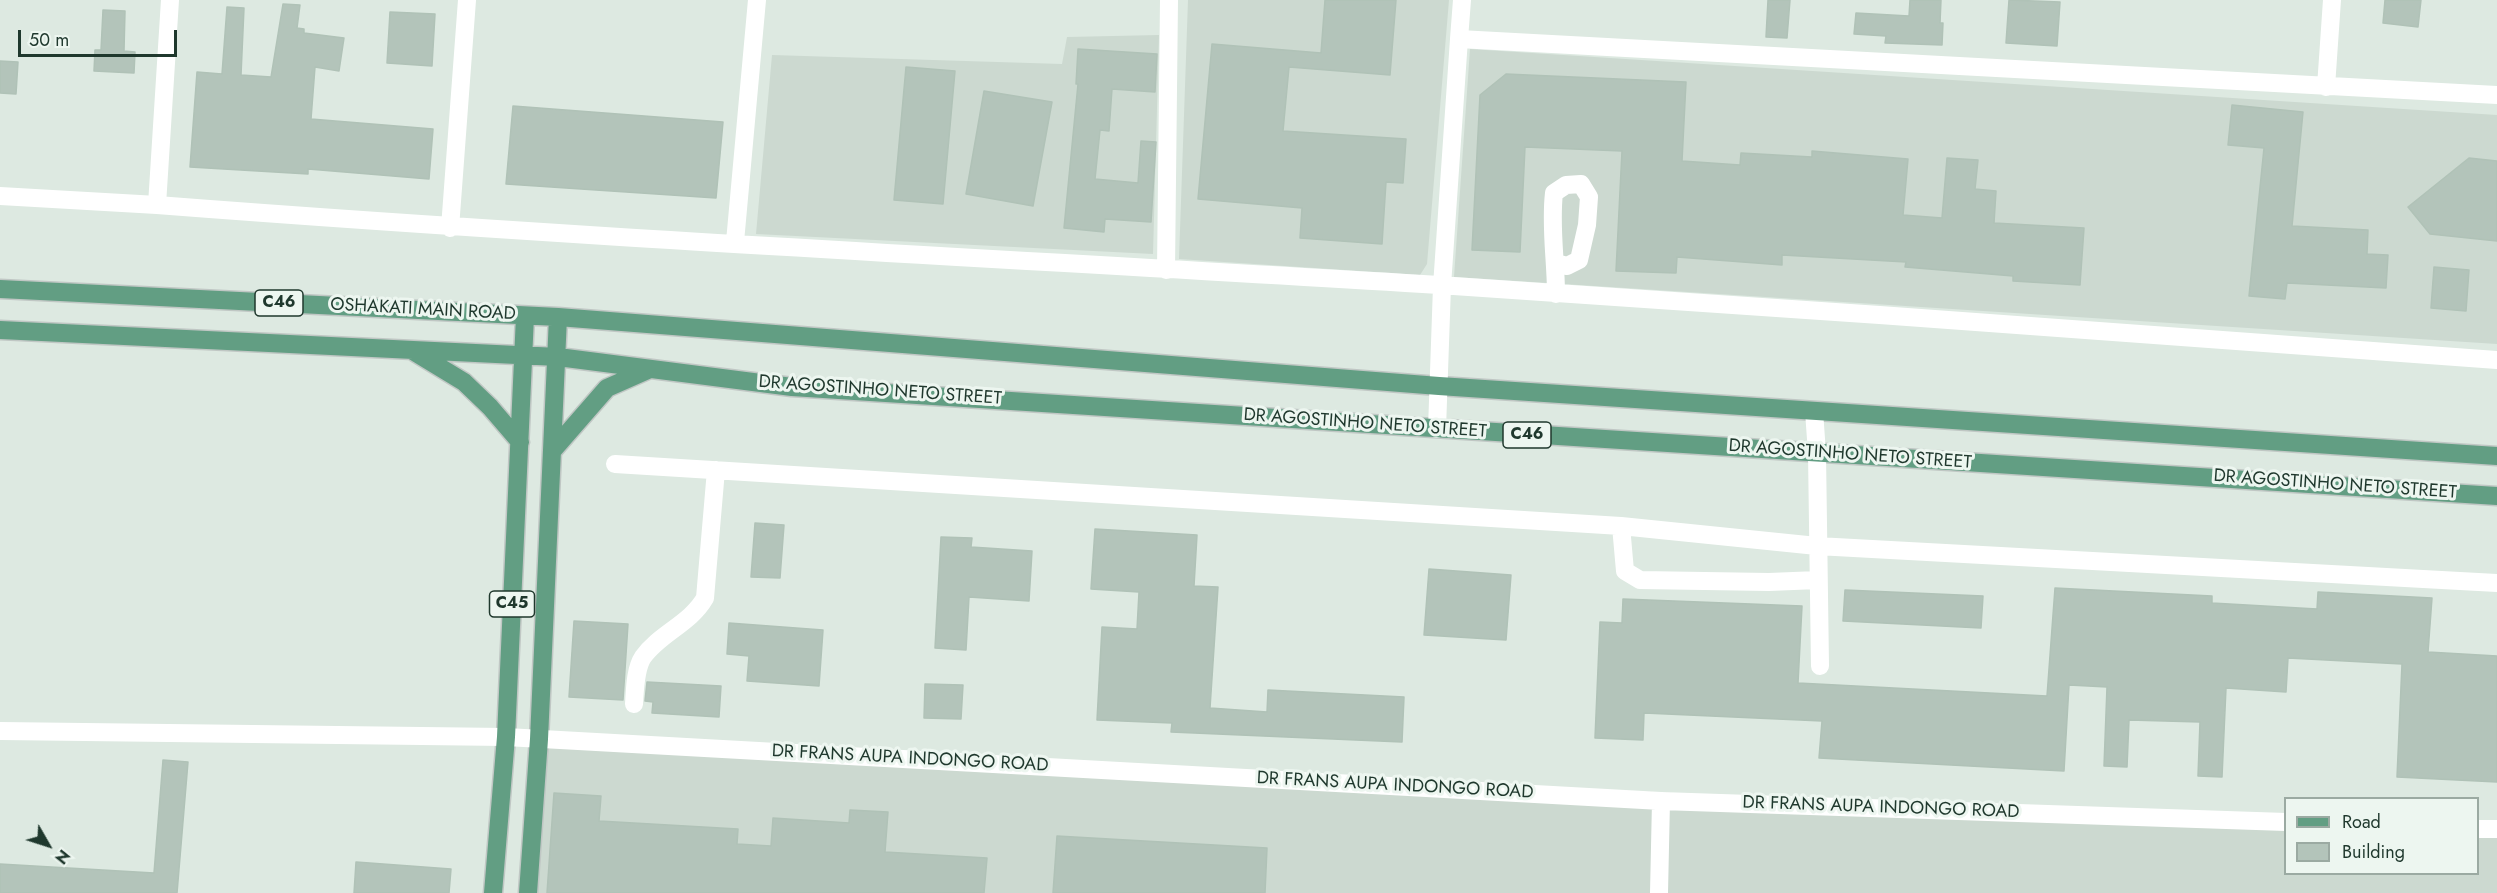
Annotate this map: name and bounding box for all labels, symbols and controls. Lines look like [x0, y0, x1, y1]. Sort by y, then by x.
scale bar [21, 18, 180, 56]
text: 50 m [29, 27, 69, 53]
road number: C46 [255, 290, 303, 316]
street label: OSHAKATI MAIN ROAD [330, 294, 516, 326]
street label: DR AGOSTINHO NETO STREET [758, 372, 1002, 410]
street label: DR AGOSTINHO NETO STREET [1243, 405, 1487, 443]
road number: C46 [1503, 422, 1551, 448]
street label: DR AGOSTINHO NETO STREET [1728, 436, 1972, 474]
street label: DR AGOSTINHO NETO STREET [2213, 466, 2457, 504]
road number: C45 [490, 591, 534, 617]
street label: DR FRANS AUPA INDONGO ROAD [771, 741, 1049, 777]
street label: DR FRANS AUPA INDONGO ROAD [1256, 768, 1534, 804]
street label: DR FRANS AUPA INDONGO ROAD [1742, 792, 2020, 824]
legend [2284, 797, 2479, 875]
text: Road [2342, 809, 2381, 835]
north arrow [18, 815, 78, 875]
text: Building [2342, 839, 2405, 865]
text: N [49, 844, 75, 869]

